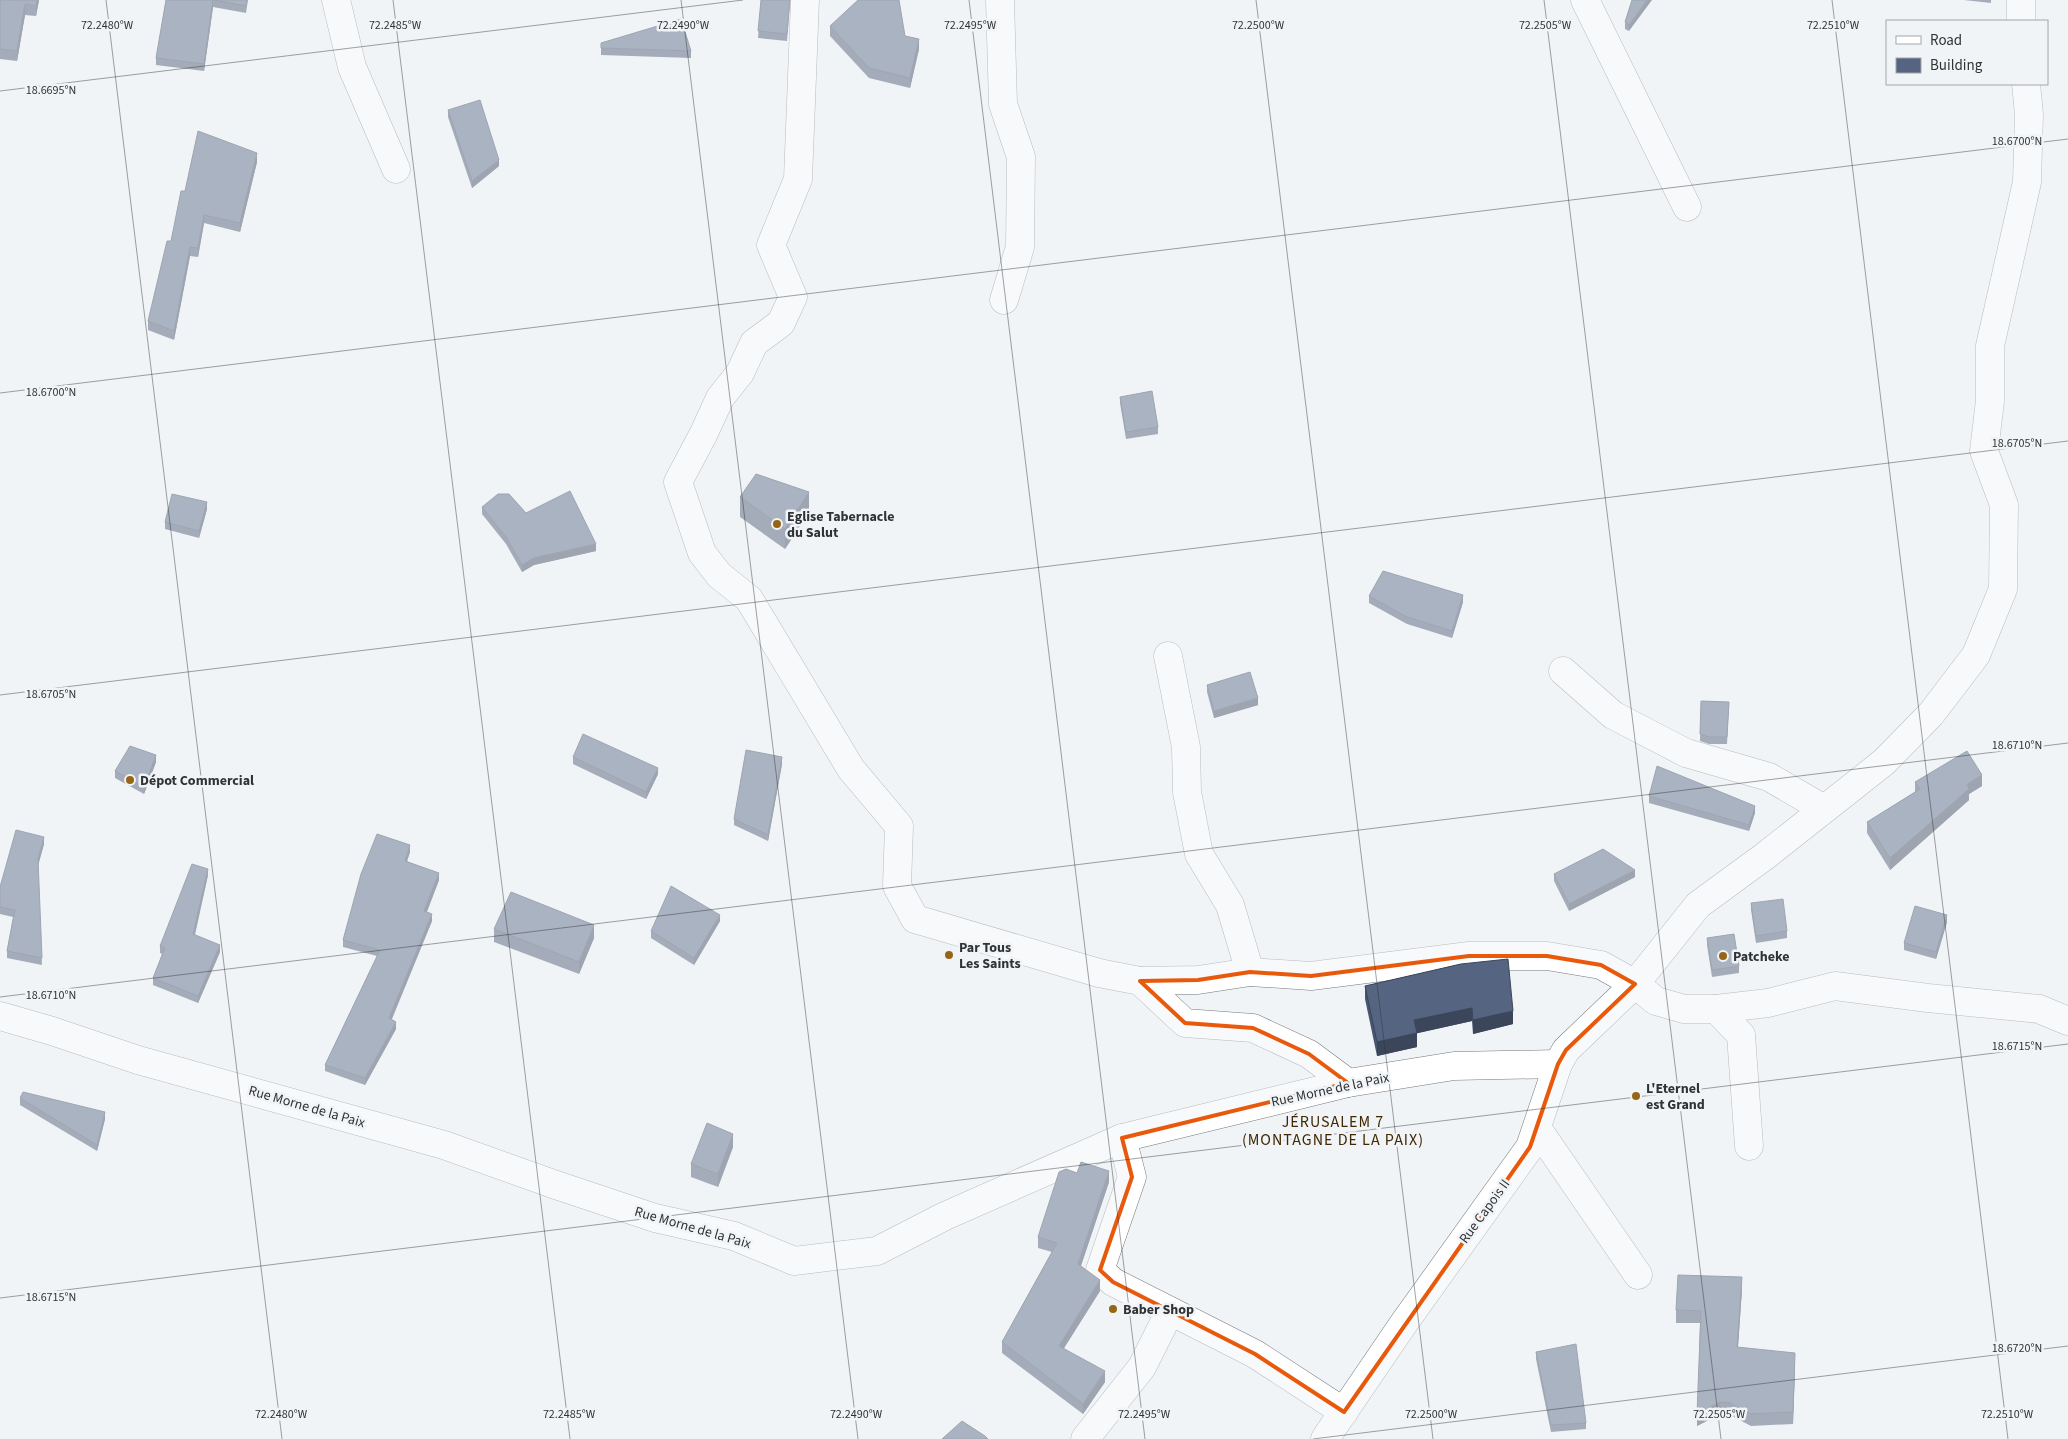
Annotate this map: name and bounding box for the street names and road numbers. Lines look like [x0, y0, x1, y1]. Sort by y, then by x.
street label: Rue Morne de la Paix [1269, 1068, 1392, 1112]
street label: Rue Morne de la Paix [246, 1081, 368, 1133]
street label: Rue Capois II [1455, 1175, 1515, 1248]
street label: Rue Morne de la Paix [632, 1202, 754, 1254]

